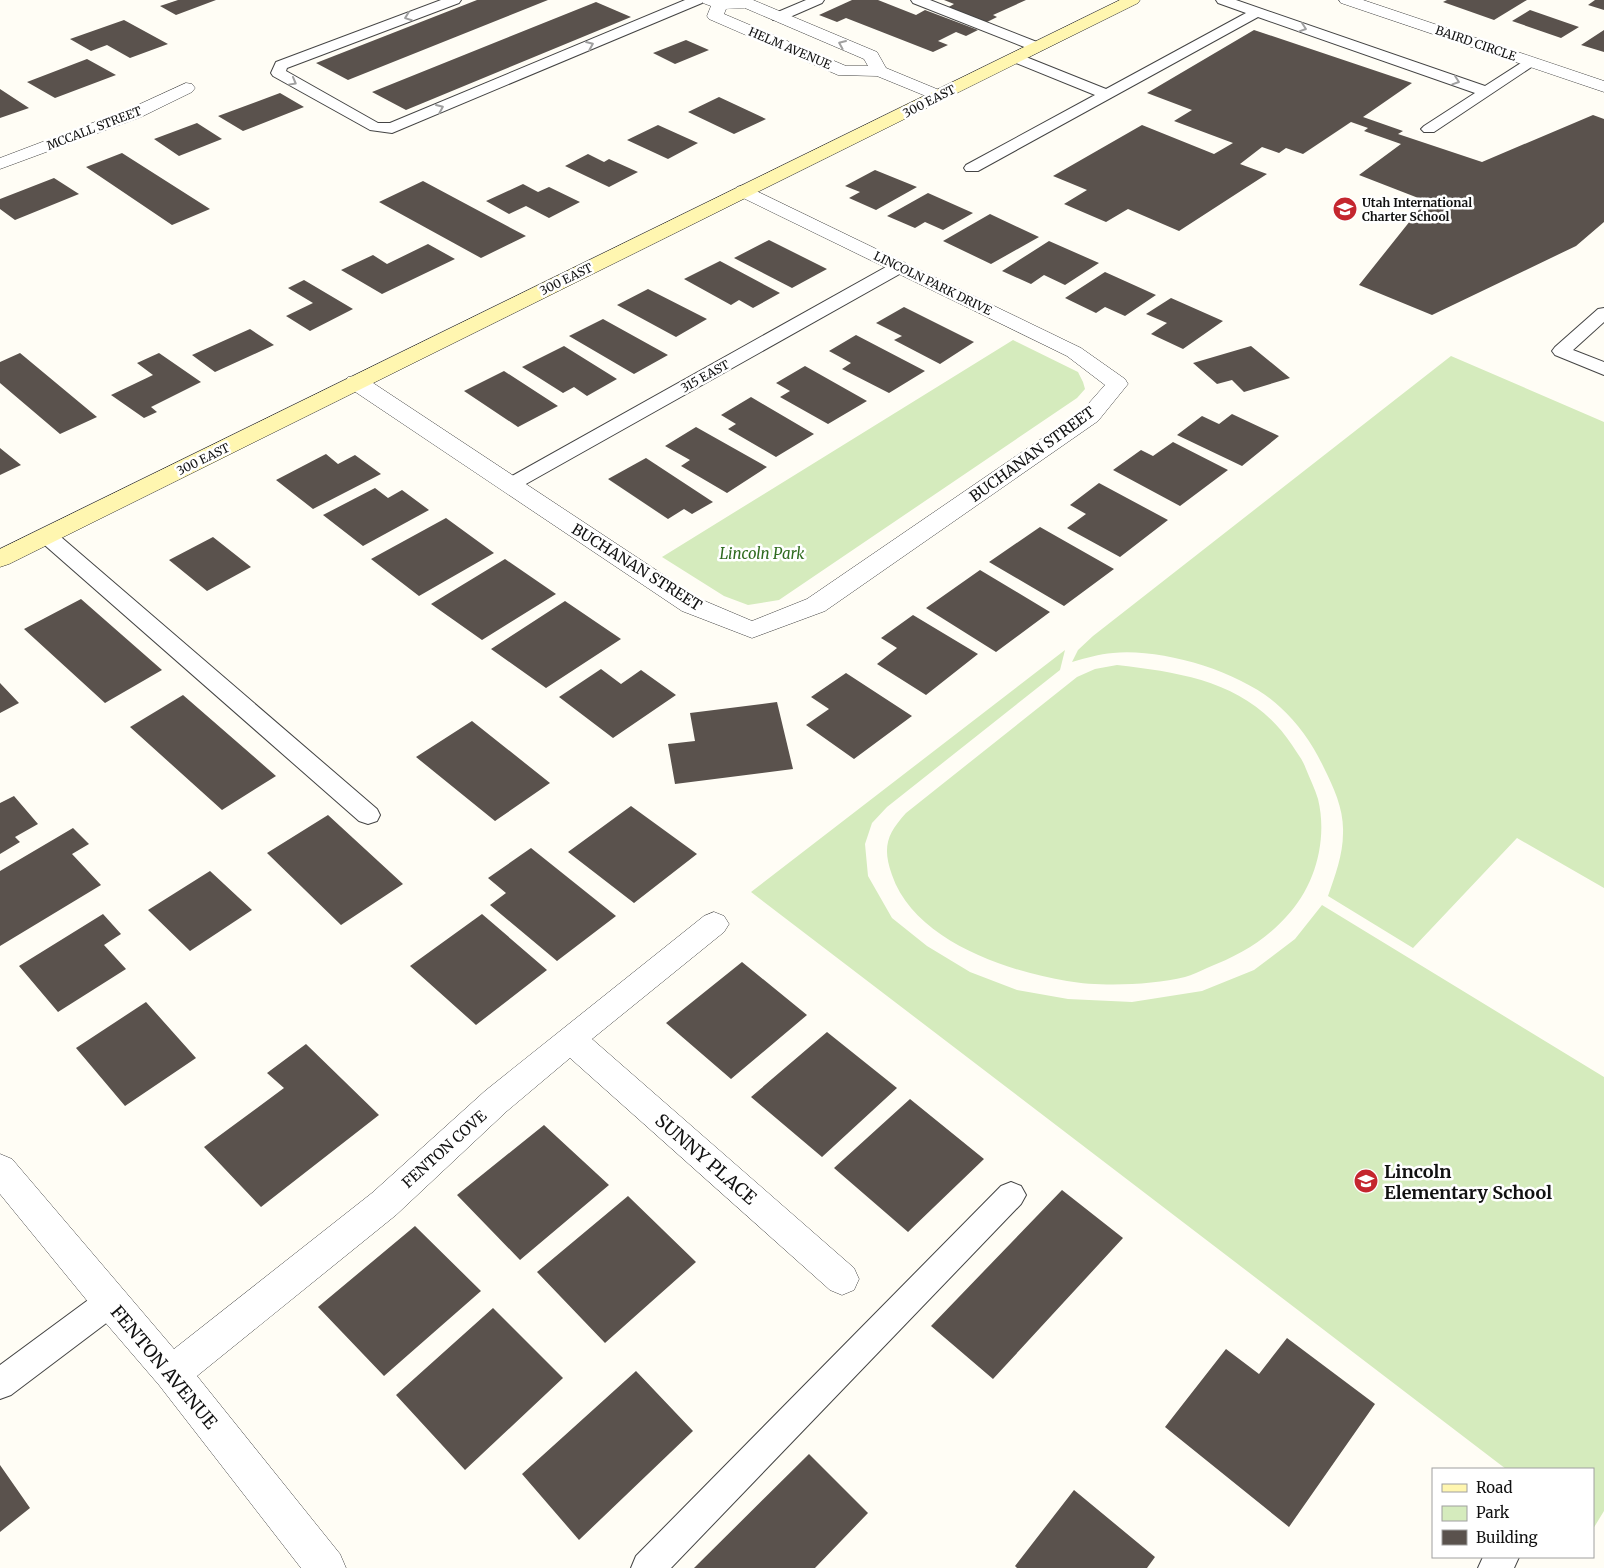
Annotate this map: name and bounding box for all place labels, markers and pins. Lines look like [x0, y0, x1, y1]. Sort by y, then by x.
place label: Utah International Charter School [1362, 195, 1472, 224]
school or university icon: Utah International Charter School [1332, 196, 1358, 222]
place label: Lincoln Elementary School [1384, 1160, 1552, 1204]
school or university icon: Lincoln Elementary School [1353, 1168, 1379, 1194]

